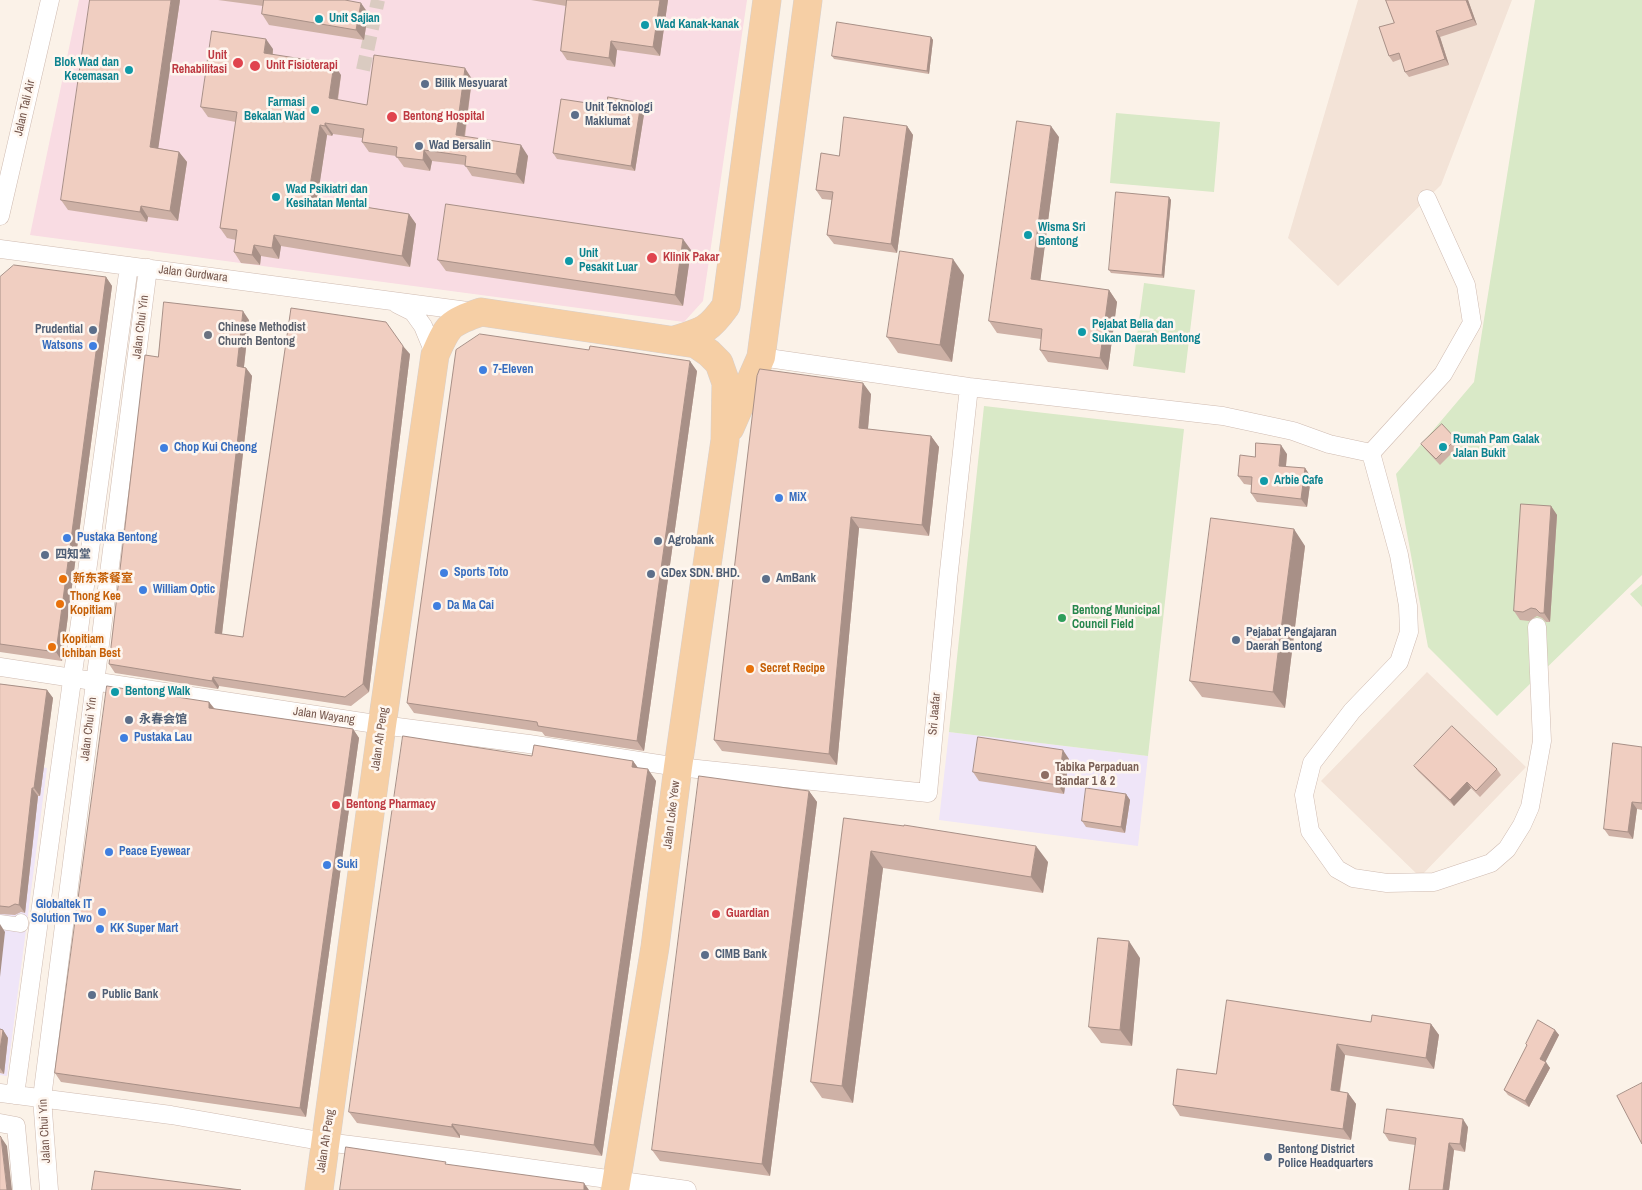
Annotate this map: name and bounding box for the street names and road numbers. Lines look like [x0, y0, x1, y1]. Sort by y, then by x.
street label: Jalan Tali Air [12, 79, 38, 137]
street label: Jalan Gurdwara [158, 263, 228, 285]
street label: Jalan Chui Yin [130, 294, 152, 360]
street label: Sri Jaafar [926, 692, 944, 736]
street label: Jalan Chui Yin [78, 696, 100, 762]
street label: Jalan Wayang [292, 705, 356, 727]
street label: Jalan Ah Peng [368, 706, 392, 772]
street label: Jalan Loke Yew [661, 780, 683, 850]
street label: Jalan Chui Yin [36, 1099, 54, 1163]
street label: Jalan Ah Peng [314, 1108, 338, 1174]

